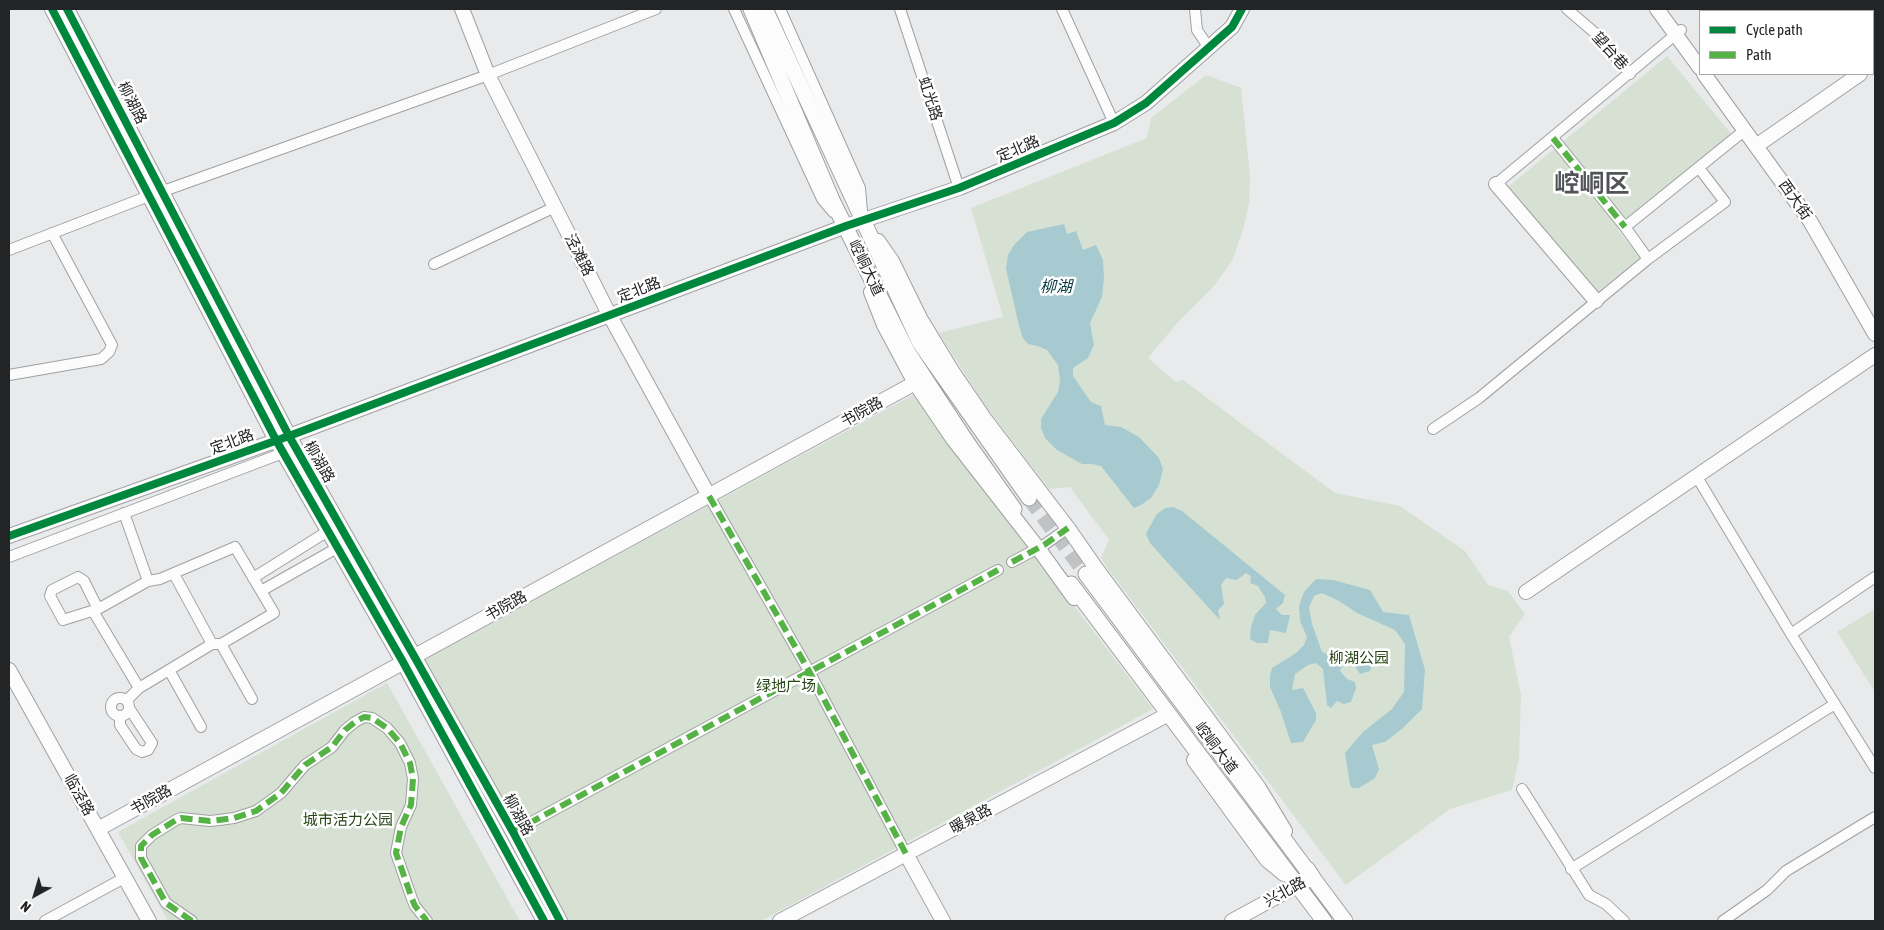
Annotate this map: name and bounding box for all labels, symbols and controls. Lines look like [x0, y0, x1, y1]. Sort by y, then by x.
legend [1699, 10, 1874, 75]
text: Cycle path [1746, 21, 1803, 38]
street label: 望台巷 [1588, 28, 1632, 74]
text: Path [1746, 46, 1772, 63]
street label: 虹光路 [914, 75, 946, 123]
street label: 柳湖路 [114, 79, 150, 127]
street label: 定北路 [994, 132, 1042, 166]
district label: 崆峒区 [1555, 169, 1629, 199]
street label: 西大街 [1775, 176, 1815, 224]
street label: 泾滩路 [561, 231, 597, 279]
street label: 崆峒大道 [845, 237, 887, 299]
street label: 定北路 [615, 274, 663, 306]
water label: 柳湖 [1040, 277, 1072, 297]
street label: 书院路 [838, 393, 886, 431]
street label: 定北路 [208, 426, 256, 458]
street label: 柳湖路 [300, 438, 338, 486]
street label: 书院路 [482, 587, 530, 625]
park label: 柳湖公园 [1329, 649, 1389, 667]
park label: 绿地广场 [756, 677, 816, 695]
street label: 崆峒大道 [1191, 719, 1241, 777]
street label: 临泾路 [60, 771, 98, 819]
street label: 书院路 [127, 781, 175, 819]
street label: 柳湖路 [499, 791, 537, 839]
street label: 暖泉路 [947, 800, 995, 838]
park label: 城市活力公园 [303, 811, 393, 829]
north arrow [10, 870, 60, 920]
street label: 兴北路 [1261, 873, 1309, 911]
text: N [17, 898, 34, 915]

